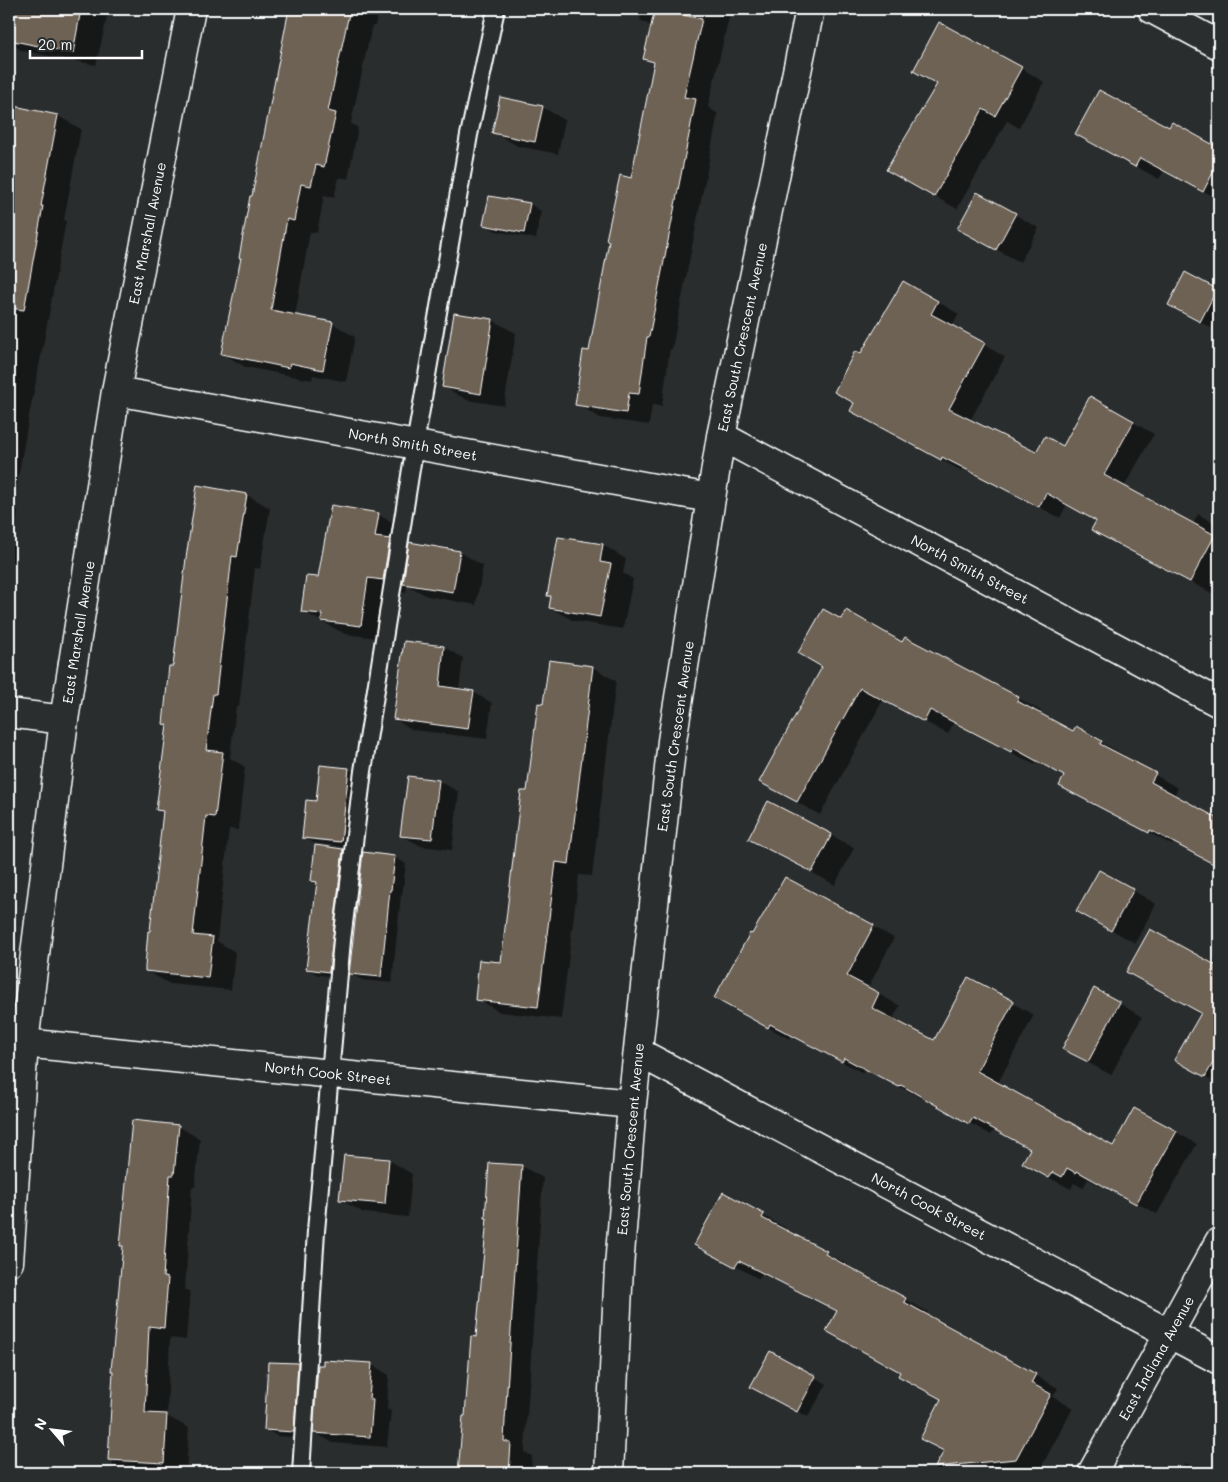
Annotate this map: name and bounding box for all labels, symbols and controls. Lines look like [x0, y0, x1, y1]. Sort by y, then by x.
scale bar [30, 28, 142, 60]
text: 20 m [38, 34, 72, 54]
street label: East Marshall Avenue [124, 160, 170, 306]
street label: East South Crescent Avenue [713, 241, 771, 433]
street label: North Smith Street [347, 423, 479, 465]
street label: North Smith Street [908, 530, 1032, 608]
street label: East Marshall Avenue [57, 559, 99, 705]
street label: East South Crescent Avenue [652, 639, 698, 833]
street label: East South Crescent Avenue [612, 1042, 648, 1236]
street label: North Cook Street [264, 1057, 392, 1089]
street label: North Cook Street [868, 1168, 990, 1244]
street label: East Indiana Avenue [1114, 1292, 1198, 1424]
north arrow [28, 1404, 78, 1454]
text: N [29, 1415, 51, 1433]

